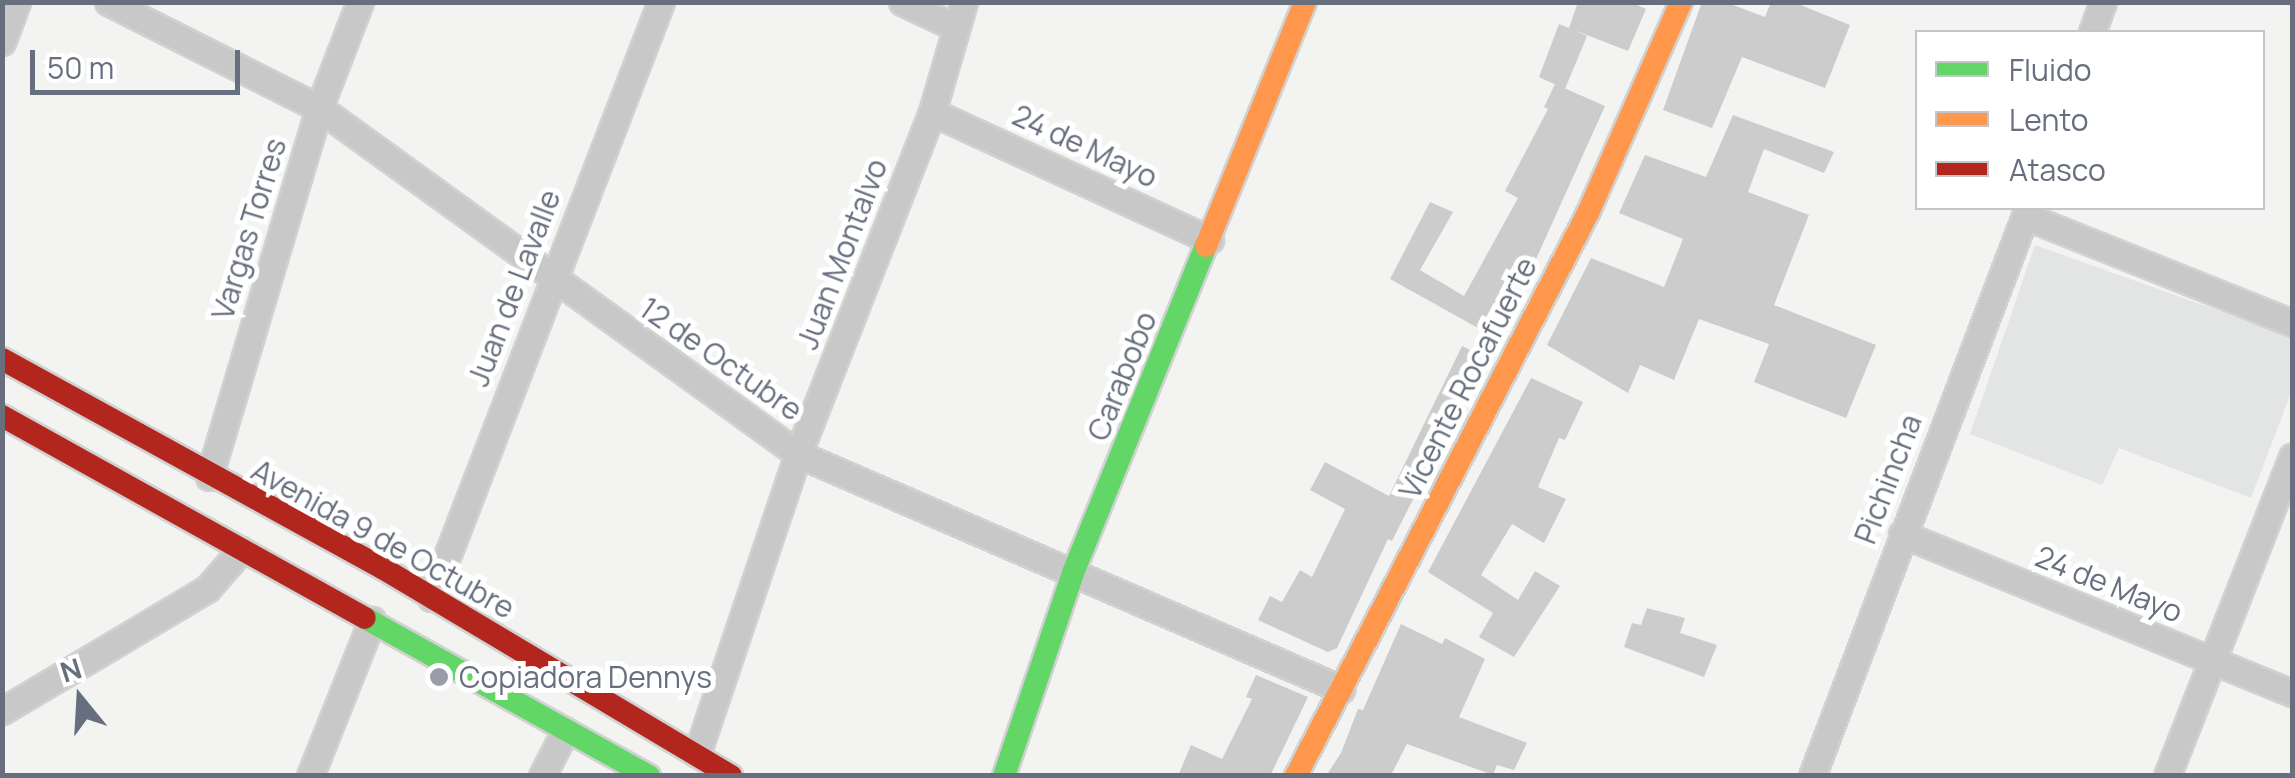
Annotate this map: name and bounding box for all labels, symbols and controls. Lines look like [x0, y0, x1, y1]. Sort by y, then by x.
scale bar [35, 30, 245, 92]
legend [1915, 30, 2265, 210]
text: 50 m [47, 47, 114, 88]
text: Fluido [2009, 49, 2091, 90]
street label: 24 de Mayo [1007, 97, 1163, 195]
text: Lento [2009, 99, 2088, 140]
street label: Vargas Torres [204, 134, 294, 324]
text: Atasco [2009, 149, 2106, 190]
street label: Juan Montalvo [789, 154, 895, 354]
street label: Juan de Lavalle [460, 185, 568, 391]
street label: Vicente Rocafuerte [1392, 251, 1544, 505]
street label: 12 de Octubre [633, 290, 809, 428]
street label: Carabobo [1080, 306, 1164, 446]
street label: Pichincha [1847, 409, 1929, 549]
street label: Avenida 9 de Octubre [245, 452, 521, 626]
street label: 24 de Mayo [2030, 538, 2188, 630]
north arrow [30, 648, 130, 748]
text: N [55, 648, 86, 691]
place label: Copiadora Dennys [459, 659, 712, 695]
marker: Copiadora Dennys [428, 666, 450, 688]

